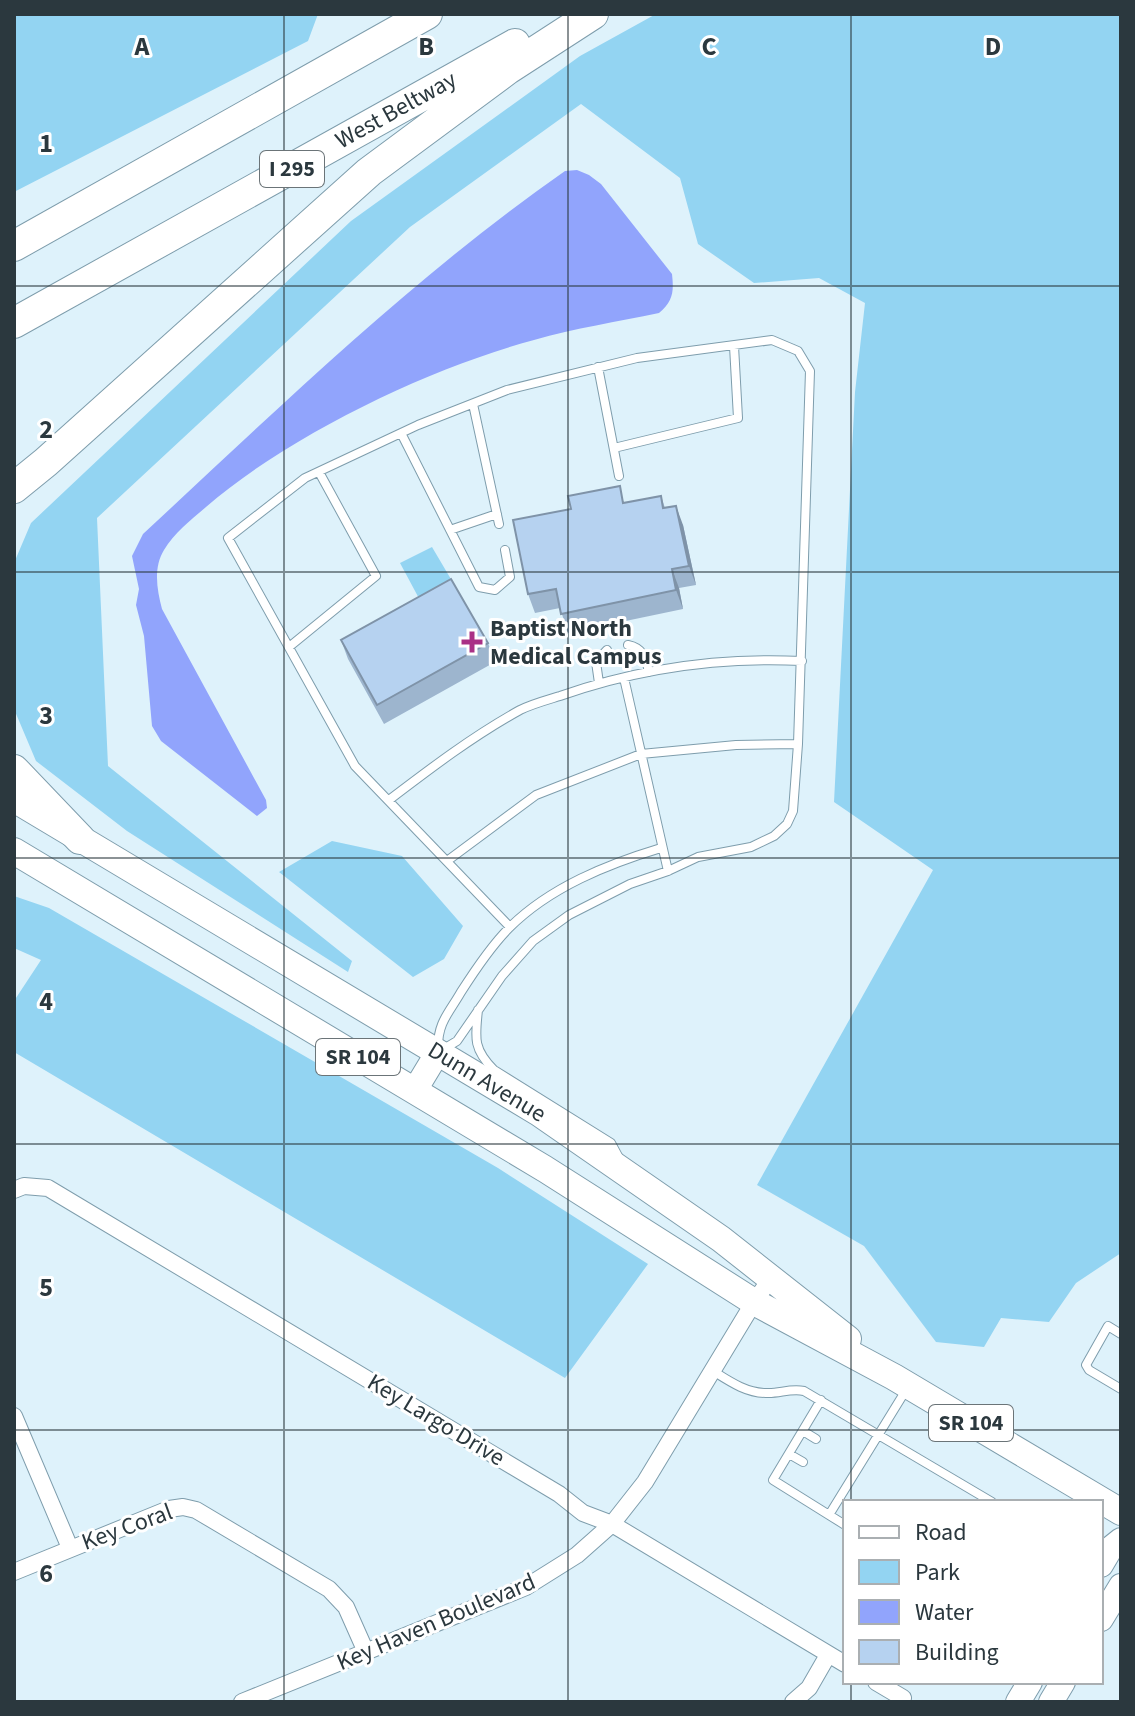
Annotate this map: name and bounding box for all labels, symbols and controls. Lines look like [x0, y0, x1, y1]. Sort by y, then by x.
text: A [134, 28, 151, 65]
text: B [418, 28, 434, 65]
text: C [701, 28, 717, 65]
text: D [985, 28, 1001, 65]
street label: West Beltway [329, 62, 463, 158]
text: 1 [39, 125, 53, 162]
road number: I 295 [260, 151, 324, 187]
text: 2 [39, 411, 53, 448]
place label: Baptist North Medical Campus [490, 611, 662, 674]
marker: Baptist North Medical Campus [461, 631, 483, 653]
text: 3 [39, 697, 53, 734]
text: 4 [39, 983, 53, 1020]
street label: Dunn Avenue [421, 1033, 553, 1131]
road number: SR 104 [316, 1039, 400, 1075]
text: 5 [39, 1269, 53, 1306]
street label: Key Largo Drive [360, 1365, 512, 1475]
road number: SR 104 [929, 1405, 1013, 1441]
street label: Key Coral [77, 1494, 177, 1560]
legend [843, 1500, 1103, 1684]
text: Road [915, 1515, 967, 1550]
text: 6 [39, 1555, 53, 1592]
text: Park [915, 1555, 960, 1590]
street label: Key Haven Boulevard [331, 1564, 541, 1680]
text: Water [915, 1595, 974, 1630]
text: Building [915, 1635, 999, 1670]

